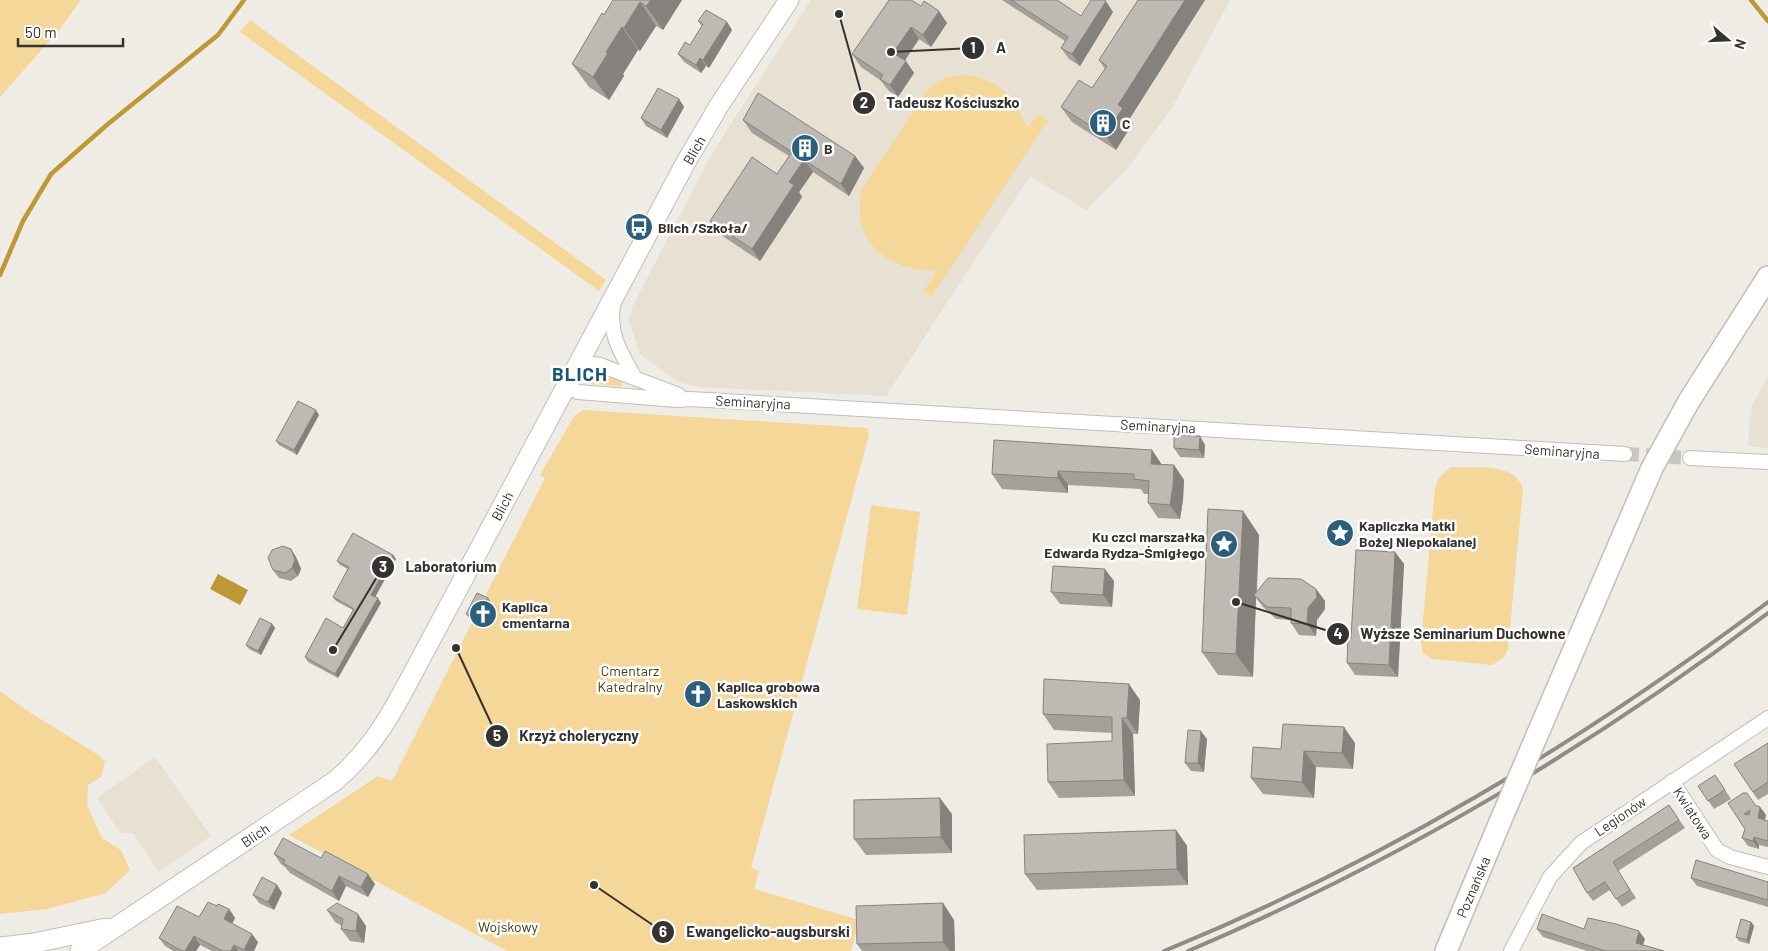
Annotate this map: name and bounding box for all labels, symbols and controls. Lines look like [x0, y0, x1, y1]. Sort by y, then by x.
scale bar [18, 15, 122, 47]
north arrow [1703, 15, 1753, 65]
text: 50 m [25, 23, 57, 41]
callout: A [961, 33, 1016, 63]
text: N [1731, 37, 1750, 52]
text: 1 [970, 38, 976, 56]
text: A [996, 38, 1006, 56]
callout: Tadeusz Kościuszko [851, 88, 1030, 118]
text: 2 [860, 93, 868, 111]
text: Tadeusz Kościuszko [886, 93, 1020, 111]
building icon: C [1088, 108, 1118, 138]
place label: C [1122, 115, 1131, 132]
street label: Blich [679, 133, 709, 167]
building icon: B [790, 133, 820, 163]
place label: B [824, 140, 833, 157]
bus stop icon: Blich /Szkoła/ [624, 212, 654, 242]
place label: Blich /Szkoła/ [658, 219, 748, 236]
district label: BLICH [552, 362, 608, 385]
street label: Seminaryjna [715, 392, 791, 412]
street label: Seminaryjna [1120, 416, 1196, 436]
street label: Seminaryjna [1524, 440, 1600, 462]
street label: Blich [487, 489, 517, 523]
place label: Kapliczka Matki Bożej Niepokalanej [1359, 517, 1476, 550]
place icon: Kapliczka Matki Bożej Niepokalanej [1325, 518, 1355, 548]
place label: Ku czci marszałka Edwarda Rydza-Śmigłego [1044, 528, 1205, 561]
place icon: Ku czci marszałka Edwarda Rydza-Śmigłego [1209, 529, 1239, 559]
callout: Laboratorium [370, 552, 506, 582]
text: 3 [379, 557, 387, 575]
text: Laboratorium [406, 557, 496, 575]
place label: Kaplica cmentarna [502, 598, 570, 631]
church icon: Kaplica cmentarna [468, 599, 498, 629]
callout: Wyższe Seminarium Duchowne [1326, 619, 1576, 649]
text: 4 [1333, 624, 1343, 642]
text: Wyższe Seminarium Duchowne [1360, 624, 1566, 642]
park label: Cmentarz Katedralny [598, 662, 663, 695]
place label: Kaplica grobowa Laskowskich [717, 678, 820, 711]
church icon: Kaplica grobowa Laskowskich [683, 679, 713, 709]
callout: Krzyż choleryczny [484, 721, 649, 751]
text: 5 [493, 726, 501, 744]
text: Krzyż choleryczny [519, 726, 639, 744]
street label: Kwiatowa [1670, 784, 1716, 842]
street label: Legionów [1591, 792, 1649, 840]
street label: Blich [238, 819, 272, 851]
street label: Poznańska [1452, 854, 1494, 920]
callout: Ewangelicko-augsburski [651, 917, 859, 947]
park label: Wojskowy [478, 918, 539, 935]
text: 6 [659, 922, 667, 940]
text: Ewangelicko-augsburski [686, 922, 850, 940]

